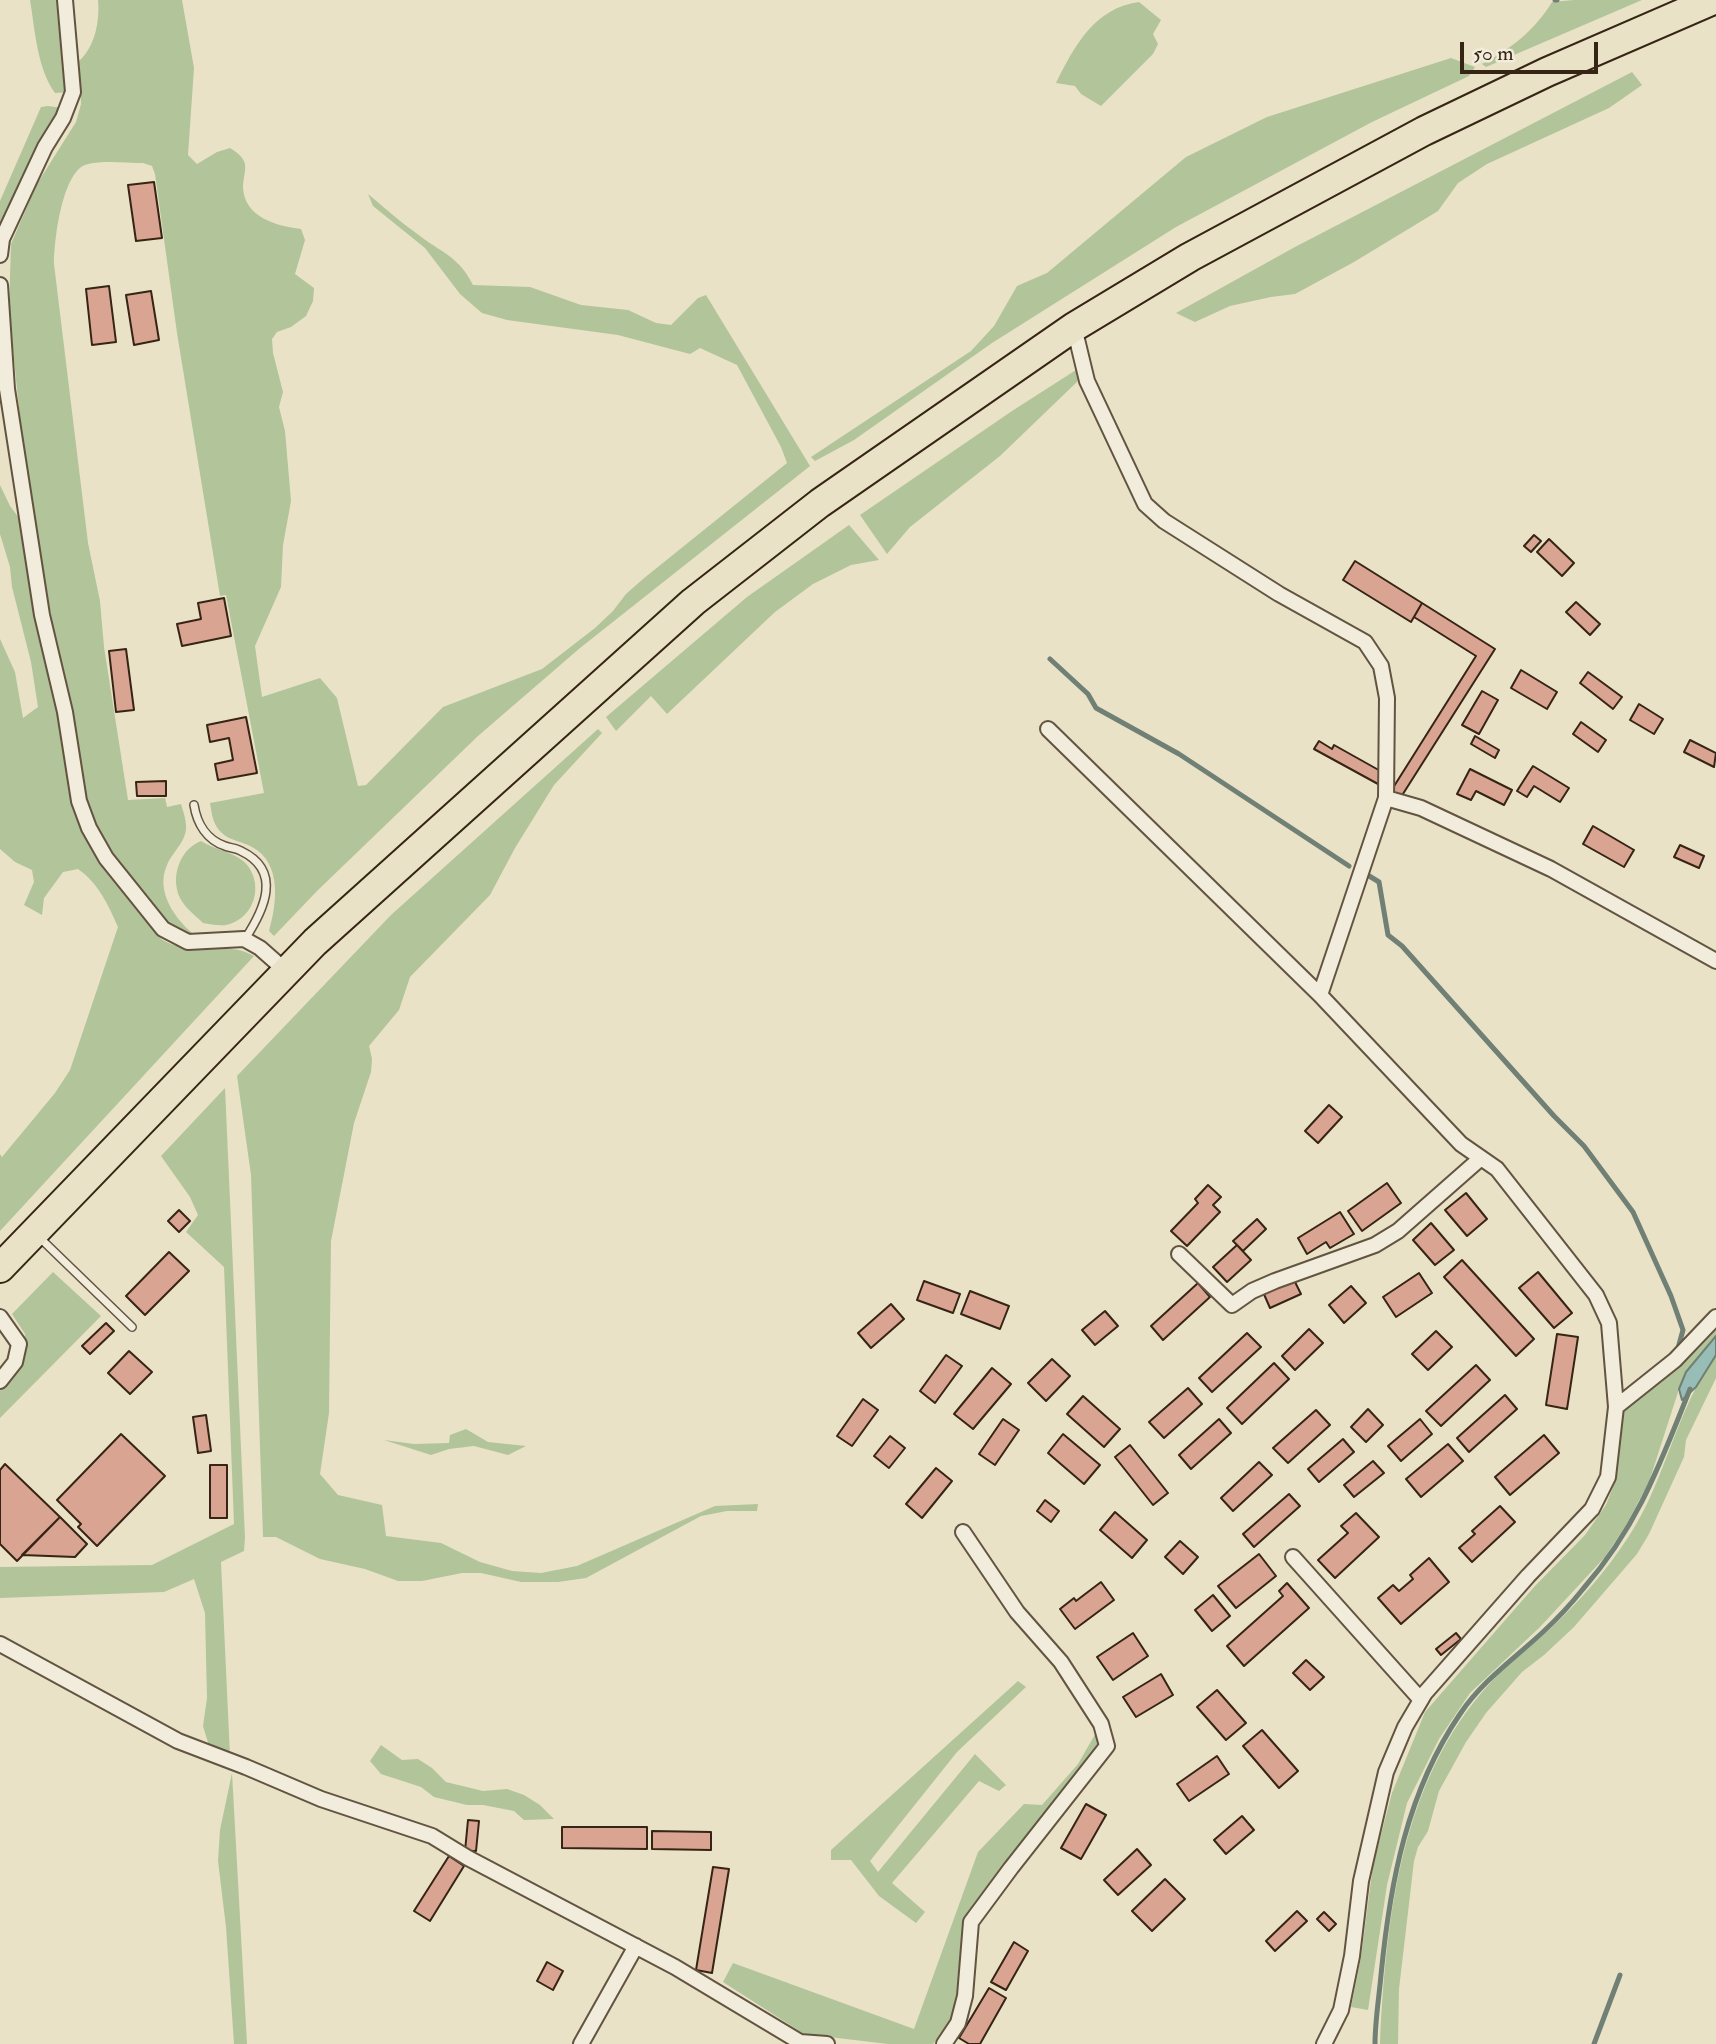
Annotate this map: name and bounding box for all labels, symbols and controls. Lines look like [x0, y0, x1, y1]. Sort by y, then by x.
scale bar [1464, 28, 1602, 72]
text: 50 m [1473, 40, 1514, 67]

